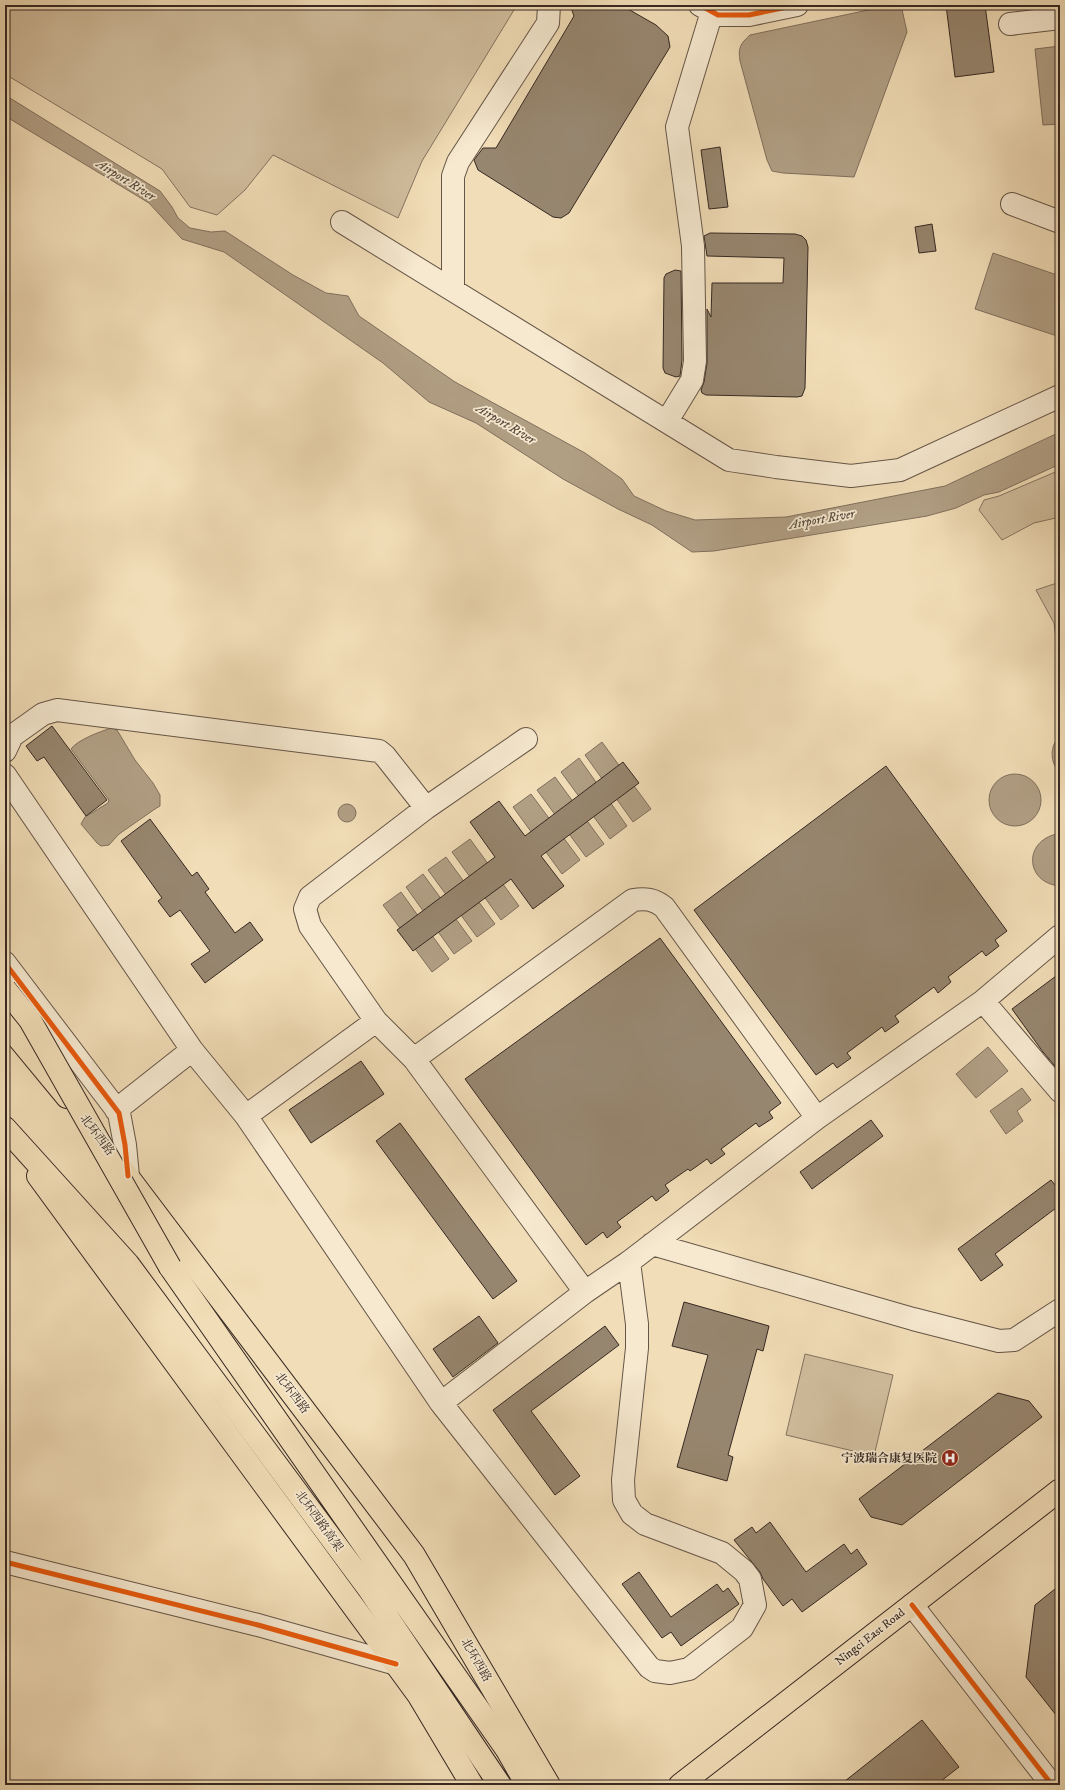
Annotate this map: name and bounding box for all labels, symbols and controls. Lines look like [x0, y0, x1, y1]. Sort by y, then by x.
water label: Airport River [92, 155, 159, 205]
water label: Airport River [472, 399, 540, 449]
water label: Airport River [786, 505, 857, 533]
street label: 北环西路 [77, 1111, 117, 1159]
street label: 北环西路 [272, 1369, 312, 1417]
hospital icon: 宁波瑞合康复医院 [940, 1448, 960, 1468]
place label: 宁波瑞合康复医院 [841, 1451, 937, 1466]
street label: 北环西路高架 [292, 1487, 346, 1555]
street label: Ningci East Road [832, 1605, 908, 1669]
street label: 北环西路 [458, 1635, 494, 1685]

